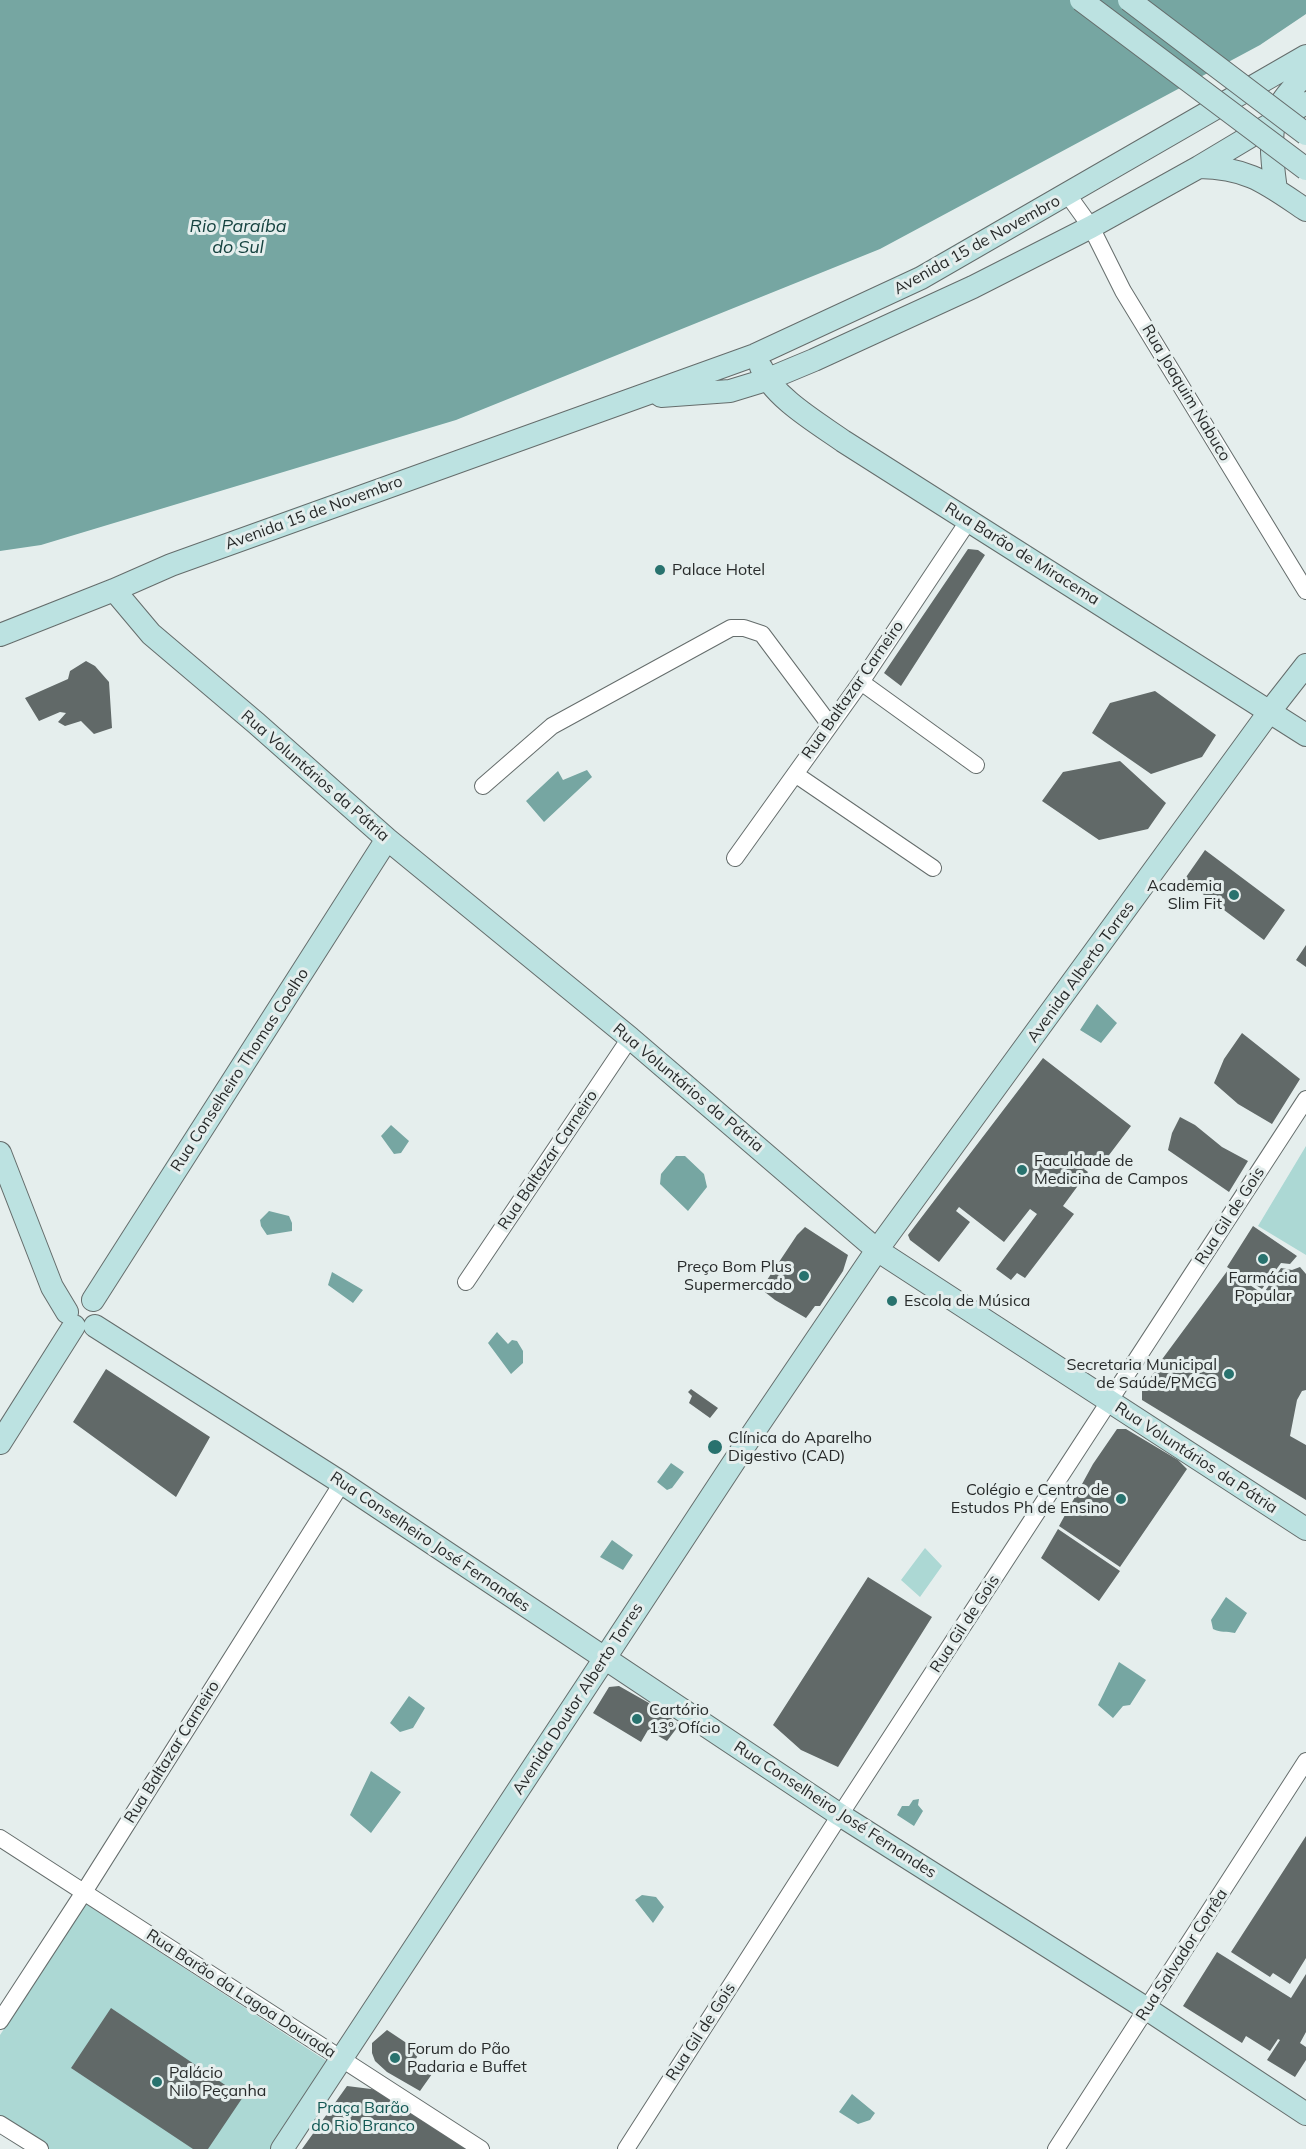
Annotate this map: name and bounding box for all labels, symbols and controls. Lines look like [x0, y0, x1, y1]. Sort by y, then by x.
street label: Avenida 15 de Novembro [890, 191, 1064, 299]
water label: Rio Paraíba do Sul [189, 216, 287, 258]
street label: Rua Joaquim Nabuco [1138, 321, 1234, 465]
street label: Avenida 15 de Novembro [223, 472, 405, 554]
street label: Rua Barão de Miracema [941, 499, 1103, 609]
place label: Palace Hotel [672, 560, 765, 580]
marker: Palace Hotel [653, 563, 667, 577]
street label: Rua Baltazar Carneiro [798, 617, 908, 763]
street label: Rua Voluntários da Pátria [237, 706, 393, 846]
place label: Academia Slim Fit [1147, 876, 1222, 914]
marker: Academia Slim Fit [1227, 888, 1241, 902]
street label: Avenida Alberto Torres [1023, 898, 1139, 1046]
street label: Rua Conselheiro Thomas Coelho [167, 965, 313, 1175]
street label: Rua Voluntários da Pátria [609, 1020, 767, 1156]
street label: Rua Baltazar Carneiro [494, 1087, 602, 1233]
place label: Faculdade de Medicina de Campos [1034, 1151, 1188, 1189]
marker: Faculdade de Medicina de Campos [1015, 1163, 1029, 1177]
street label: Rua Gil de Gois [1191, 1164, 1269, 1268]
marker: Farmácia Popular [1256, 1252, 1270, 1266]
place label: Preço Bom Plus Supermercado [677, 1257, 792, 1295]
place label: Farmácia Popular [1228, 1268, 1298, 1306]
marker: Preço Bom Plus Supermercado [797, 1269, 811, 1283]
place label: Escola de Música [904, 1291, 1030, 1311]
marker: Escola de Música [885, 1294, 899, 1308]
place label: Secretaria Municipal de Saúde/PMCG [1067, 1355, 1217, 1393]
marker: Secretaria Municipal de Saúde/PMCG [1222, 1367, 1236, 1381]
street label: Rua Voluntários da Pátria [1111, 1398, 1281, 1518]
place label: Clínica do Aparelho Digestivo (CAD) [728, 1428, 872, 1466]
marker: Clínica do Aparelho Digestivo (CAD) [706, 1438, 724, 1456]
street label: Rua Conselheiro José Fernandes [326, 1468, 534, 1616]
place label: Colégio e Centro de Estudos Ph de Ensino [951, 1480, 1109, 1518]
marker: Colégio e Centro de Estudos Ph de Ensino [1114, 1492, 1128, 1506]
street label: Rua Gil de Gois [926, 1572, 1004, 1676]
street label: Avenida Doutor Alberto Torres [509, 1600, 647, 1798]
street label: Rua Baltazar Carneiro [120, 1677, 224, 1827]
place label: Cartório 13º Ofício [649, 1700, 720, 1738]
marker: Cartório 13º Ofício [630, 1712, 644, 1726]
street label: Rua Conselheiro José Fernandes [730, 1737, 940, 1883]
street label: Rua Salvador Corrêa [1132, 1885, 1232, 2025]
street label: Rua Barão da Lagoa Dourada [143, 1925, 339, 2063]
street label: Rua Gil de Gois [662, 1980, 740, 2084]
place label: Forum do Pão Padaria e Buffet [407, 2039, 527, 2077]
marker: Forum do Pão Padaria e Buffet [388, 2051, 402, 2065]
place label: Palácio Nilo Peçanha [169, 2063, 266, 2101]
marker: Palácio Nilo Peçanha [150, 2075, 164, 2089]
park label: Praça Barão do Rio Branco [311, 2098, 415, 2136]

